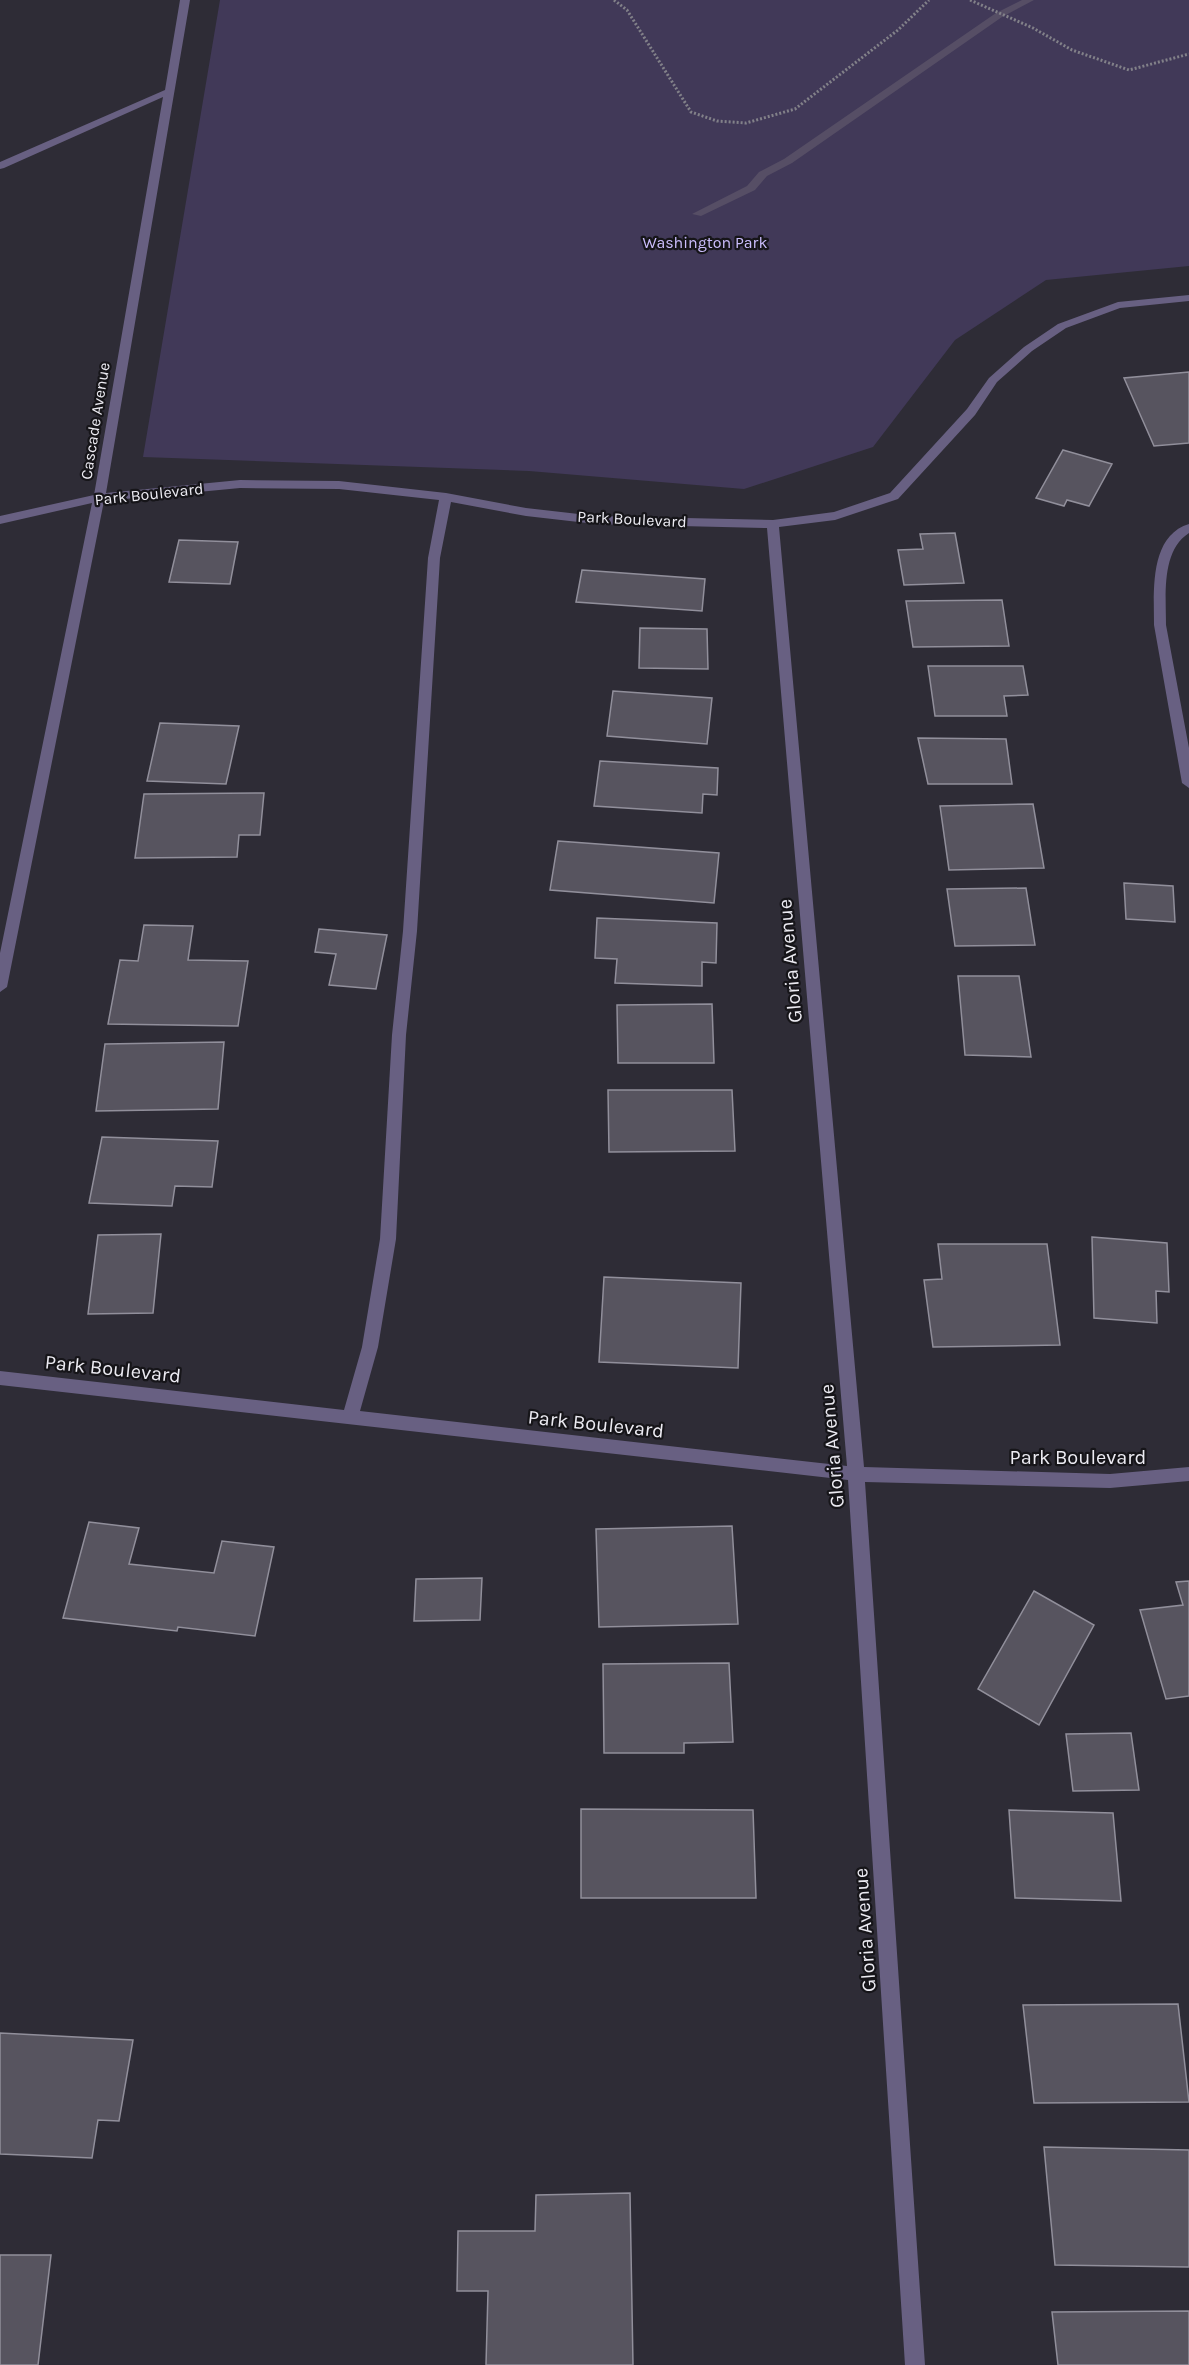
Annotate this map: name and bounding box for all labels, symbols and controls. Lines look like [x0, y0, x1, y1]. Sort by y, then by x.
park label: Washington Park [643, 233, 767, 252]
street label: Cascade Avenue [76, 361, 114, 481]
street label: Park Boulevard [94, 479, 204, 509]
street label: Park Boulevard [577, 507, 687, 531]
street label: Gloria Avenue [773, 898, 807, 1024]
street label: Park Boulevard [44, 1350, 182, 1388]
street label: Gloria Avenue [815, 1383, 849, 1509]
street label: Park Boulevard [527, 1405, 665, 1443]
street label: Park Boulevard [1010, 1446, 1146, 1469]
street label: Gloria Avenue [849, 1867, 881, 1993]

